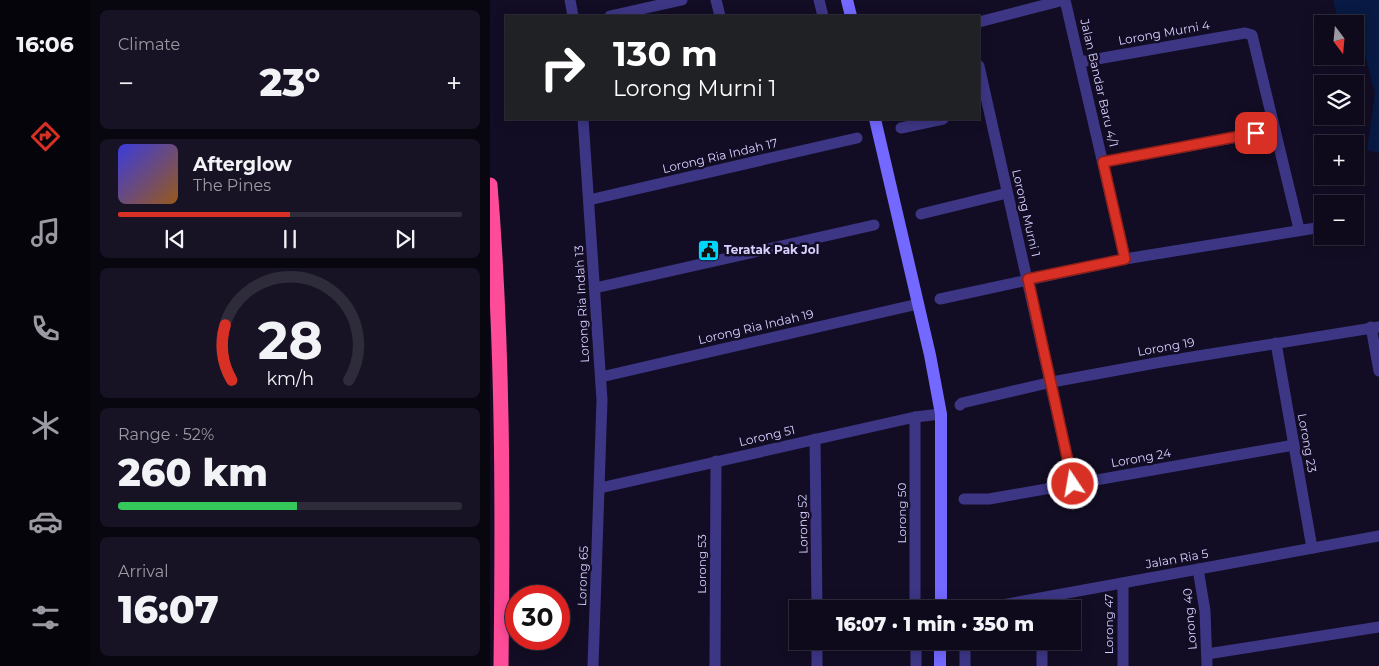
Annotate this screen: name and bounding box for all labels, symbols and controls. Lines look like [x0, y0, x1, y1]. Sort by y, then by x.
north arrow [1314, 15, 1364, 65]
map controls [1314, 15, 1364, 245]
street label: Jalan Bandar Baru 4/1 [1077, 16, 1122, 148]
street label: Lorong Murni 4 [1117, 17, 1211, 48]
text: 16:06 [16, 31, 74, 58]
text: 130 m [613, 32, 718, 75]
text: Climate [118, 35, 180, 54]
icon: right [530, 35, 595, 100]
text: 23° [260, 59, 320, 106]
text: − [118, 66, 134, 100]
text: + [446, 66, 462, 100]
text: Lorong Murni 1 [613, 75, 777, 102]
button: layers [1314, 75, 1364, 125]
pin [1235, 112, 1277, 154]
icon: directions [28, 119, 63, 154]
icon: arrive [1242, 119, 1270, 147]
street label: Lorong Ria Indah 17 [661, 135, 779, 176]
button: + [1314, 135, 1364, 185]
text: Afterglow [193, 153, 292, 176]
street label: Lorong Murni 1 [1009, 168, 1044, 258]
text: The Pines [193, 176, 271, 195]
button: − [1314, 195, 1364, 245]
icon: music [28, 215, 63, 250]
icon: previous [161, 225, 189, 253]
icon: pause [276, 225, 304, 253]
icon: next [391, 225, 419, 253]
public building icon: Teratak Pak Jol [696, 238, 720, 262]
place label: Teratak Pak Jol [724, 242, 819, 257]
street label: Lorong Ria Indah 13 [571, 245, 592, 363]
street label: Lorong Ria Indah 19 [697, 306, 815, 347]
text: 28 [257, 309, 323, 372]
icon: phone [28, 311, 63, 346]
street label: Lorong 19 [1136, 334, 1196, 359]
text: km/h [266, 368, 314, 389]
icon: climate [28, 408, 63, 443]
street label: Lorong 23 [1295, 412, 1320, 474]
street label: Lorong 51 [737, 422, 796, 449]
text: Range · 52% [118, 425, 214, 444]
street label: Lorong 24 [1110, 445, 1172, 470]
text: 260 km [118, 449, 268, 496]
position arrow [1046, 457, 1098, 509]
street label: Lorong 50 [894, 483, 909, 543]
street label: Lorong 52 [794, 494, 811, 554]
icon: car [28, 504, 63, 539]
street label: Lorong 53 [694, 534, 709, 594]
street label: Lorong 65 [574, 545, 591, 606]
street label: Jalan Ria 5 [1143, 546, 1210, 572]
text: Arrival [118, 562, 168, 581]
speed limit sign: 30 [505, 585, 570, 650]
text: 16:07 [118, 586, 219, 633]
street label: Lorong 40 [1179, 587, 1200, 651]
street label: Lorong 47 [1101, 594, 1116, 654]
icon: filters [28, 600, 63, 635]
text: 16:07 · 1 min · 350 m [836, 613, 1034, 636]

